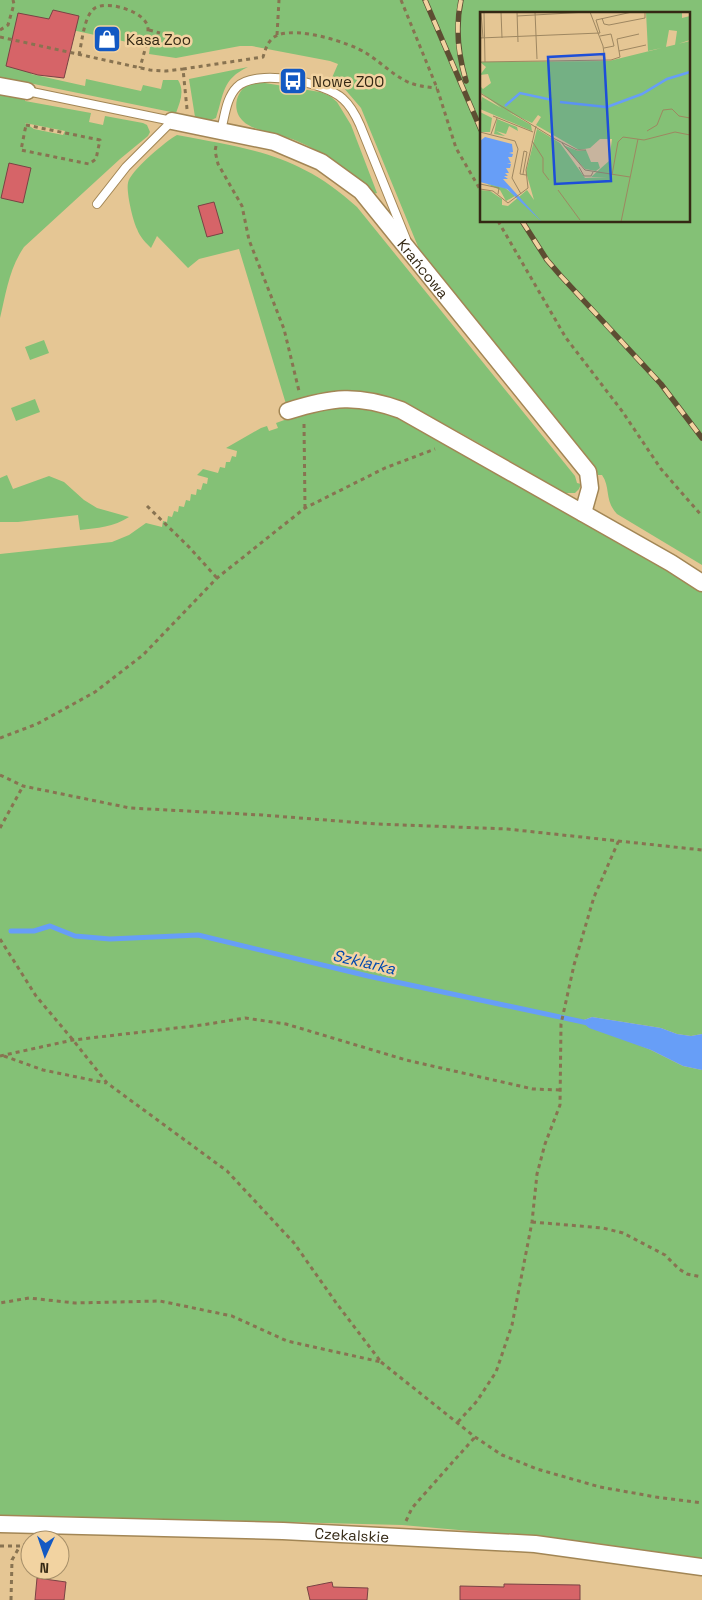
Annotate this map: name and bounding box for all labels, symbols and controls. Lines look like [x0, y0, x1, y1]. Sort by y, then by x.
inset map [480, 12, 690, 222]
shop icon: Kasa Zoo [92, 24, 122, 54]
place label: Kasa Zoo [126, 30, 191, 49]
bus stop icon: Nowe ZOO [278, 66, 308, 96]
place label: Nowe ZOO [312, 72, 384, 91]
street label: Krańcowa [394, 235, 453, 302]
water label: Szklarka [331, 945, 398, 980]
street label: Czekalskie [314, 1523, 390, 1546]
north arrow [20, 1530, 70, 1580]
text: N [39, 1559, 49, 1577]

